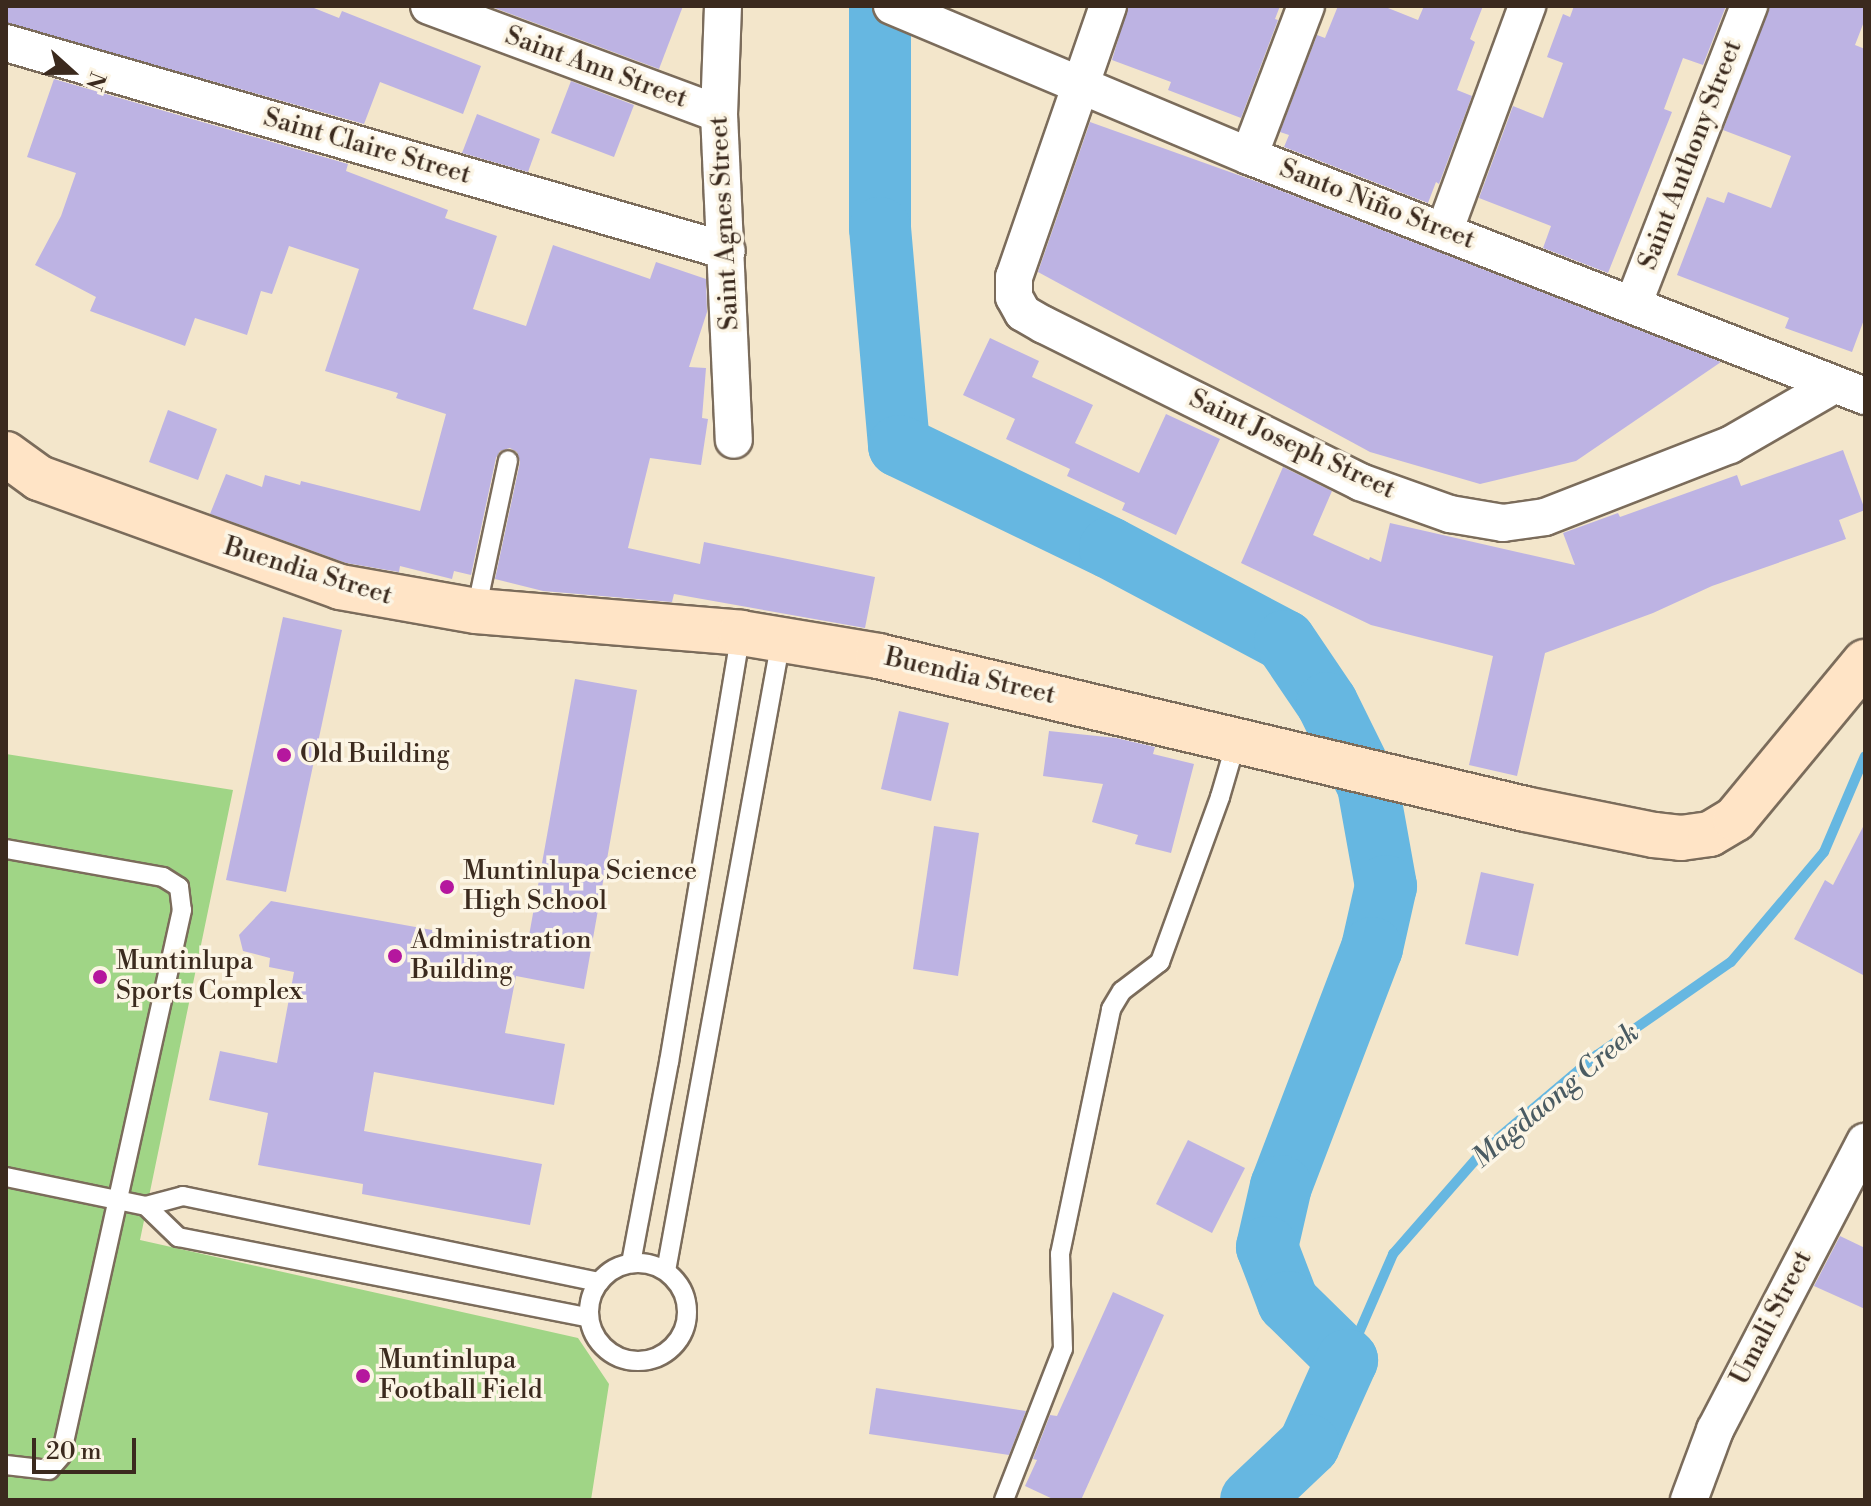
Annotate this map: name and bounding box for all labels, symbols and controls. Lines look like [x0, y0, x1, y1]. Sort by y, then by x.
street label: Saint Ann Street [501, 21, 691, 115]
north arrow [32, 32, 112, 112]
street label: Saint Anthony Street [1633, 36, 1749, 274]
text: N [79, 68, 111, 94]
street label: Saint Claire Street [260, 102, 474, 192]
street label: Saint Agnes Street [704, 115, 746, 331]
street label: Santo Niño Street [1275, 153, 1479, 257]
street label: Saint Joseph Street [1184, 384, 1400, 506]
street label: Buendia Street [220, 532, 396, 612]
street label: Buendia Street [882, 642, 1058, 712]
place label: Old Building [300, 739, 450, 771]
marker: Old Building [275, 746, 293, 764]
place label: Muntinlupa Science High School [463, 856, 697, 918]
marker: Muntinlupa Science High School [438, 878, 456, 896]
place label: Administration Building [411, 925, 592, 986]
place label: Muntinlupa Sports Complex [116, 946, 303, 1008]
marker: Administration Building [386, 947, 404, 965]
marker: Muntinlupa Sports Complex [91, 968, 109, 986]
water label: Magdaong Creek [1466, 1016, 1646, 1176]
street label: Umali Street [1725, 1246, 1819, 1390]
place label: Muntinlupa Football Field [379, 1345, 542, 1406]
marker: Muntinlupa Football Field [354, 1367, 372, 1385]
scale bar [36, 1422, 140, 1472]
text: 20 m [46, 1437, 102, 1467]

